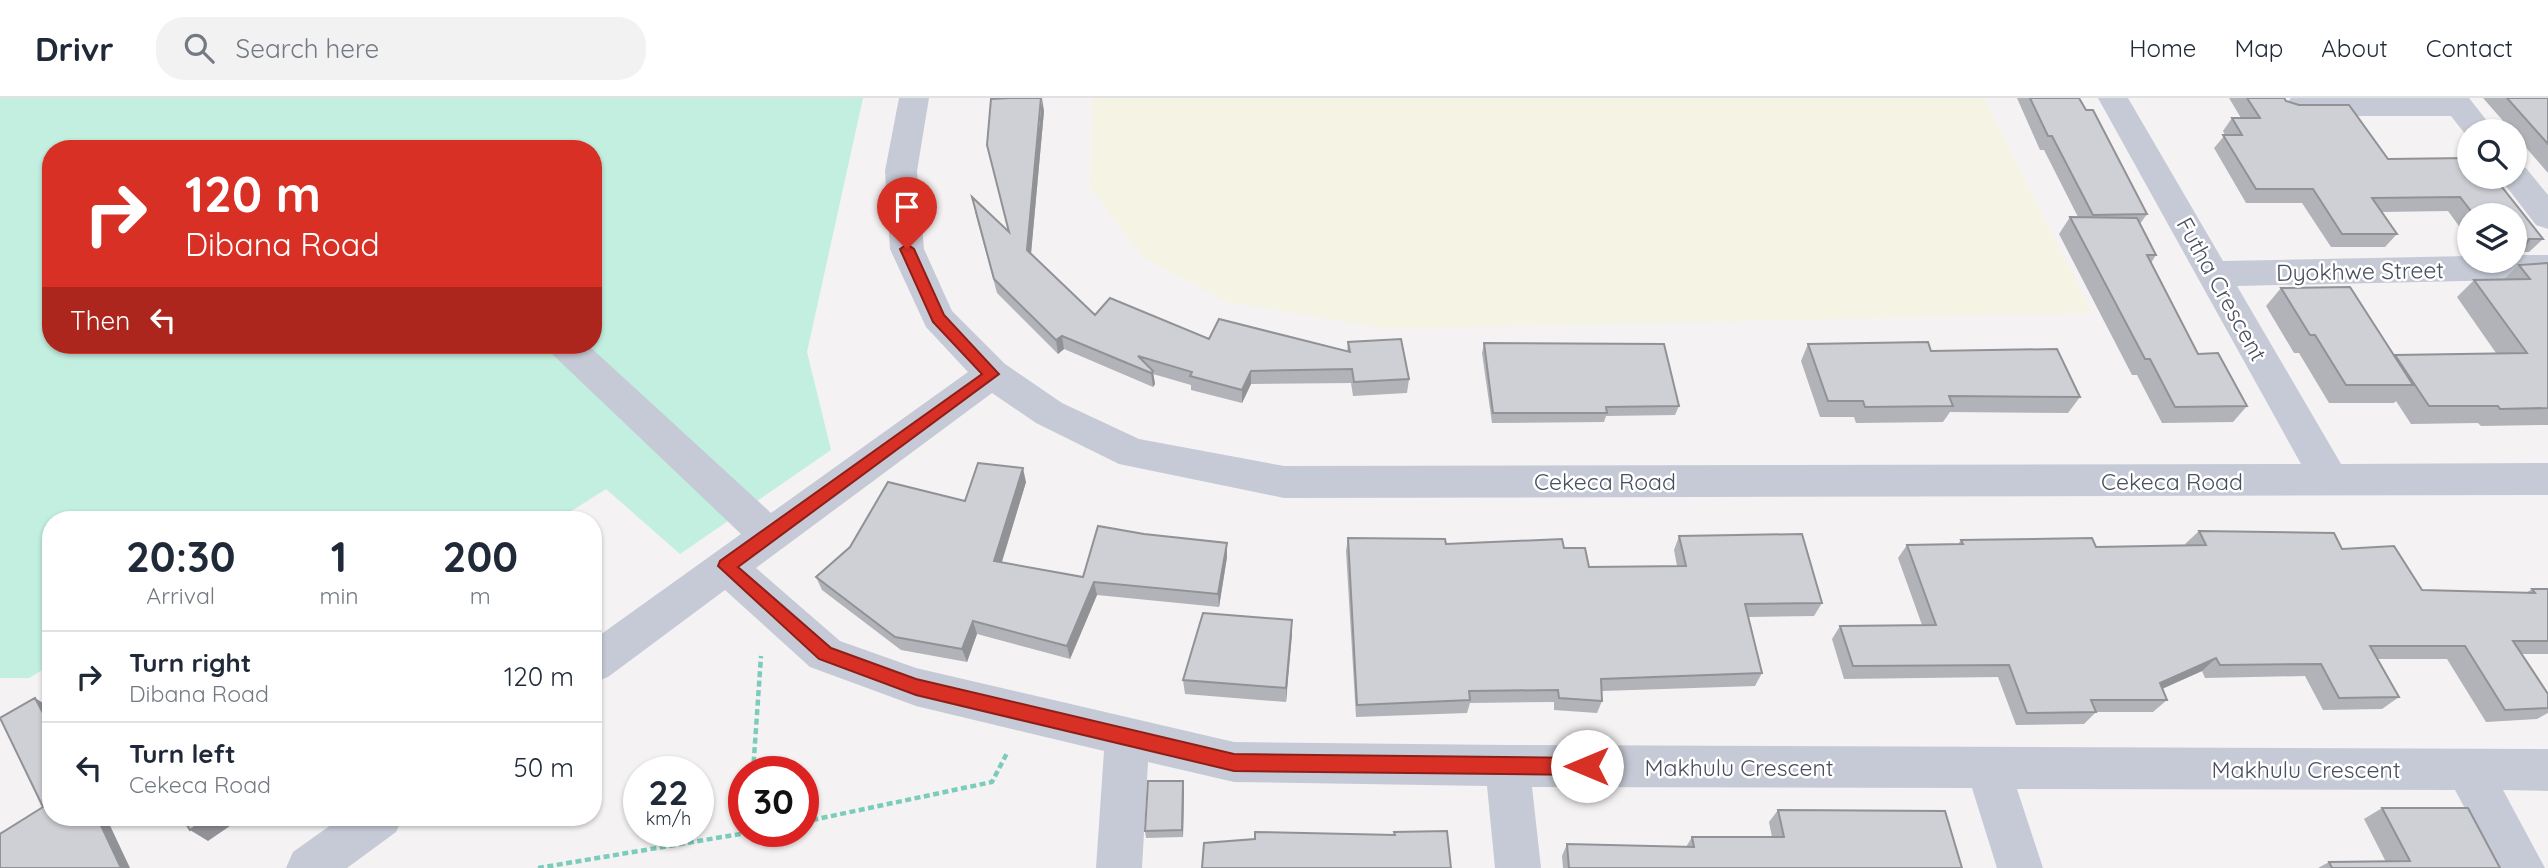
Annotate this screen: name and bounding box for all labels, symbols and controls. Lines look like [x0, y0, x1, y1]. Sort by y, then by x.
search box [156, 17, 646, 80]
text: Drivr [35, 28, 114, 69]
icon: search [180, 29, 218, 67]
text: Search here [236, 32, 379, 65]
text: Home [2129, 33, 2196, 63]
text: Map [2234, 33, 2283, 63]
text: About [2321, 33, 2388, 63]
text: Contact [2426, 33, 2513, 63]
map controls [2457, 119, 2527, 273]
button: search [2457, 119, 2527, 189]
text: 120 m [185, 163, 321, 224]
icon: right [70, 168, 161, 259]
pin [877, 177, 937, 249]
icon: arrive [888, 188, 926, 226]
button: layers [2457, 203, 2527, 273]
street label: Futha Crescent [2171, 212, 2274, 366]
text: Dibana Road [185, 224, 380, 264]
street label: Dyokhwe Street [2276, 255, 2444, 287]
icon: left [144, 301, 182, 339]
text: Then [70, 304, 130, 337]
street label: Cekeca Road [1534, 467, 1676, 496]
street label: Cekeca Road [2101, 467, 2243, 496]
text: 20:30 [126, 530, 235, 583]
text: 1 [331, 530, 347, 583]
text: 200 [443, 530, 518, 583]
text: Arrival [146, 581, 215, 610]
text: min [319, 581, 359, 610]
text: m [470, 581, 491, 610]
text: Turn right [129, 646, 251, 679]
icon: right [70, 658, 108, 696]
text: 120 m [504, 660, 574, 693]
text: Dibana Road [129, 679, 269, 708]
position arrow [1550, 729, 1624, 803]
text: Turn left [129, 737, 236, 770]
icon: left [70, 749, 108, 787]
text: 50 m [514, 751, 574, 784]
street label: Makhulu Crescent [1645, 753, 1834, 782]
street label: Makhulu Crescent [2212, 755, 2401, 784]
speed limit sign: 30 [728, 756, 819, 847]
text: Cekeca Road [129, 770, 271, 799]
text: 22 [649, 770, 688, 814]
text: km/h [646, 807, 691, 830]

